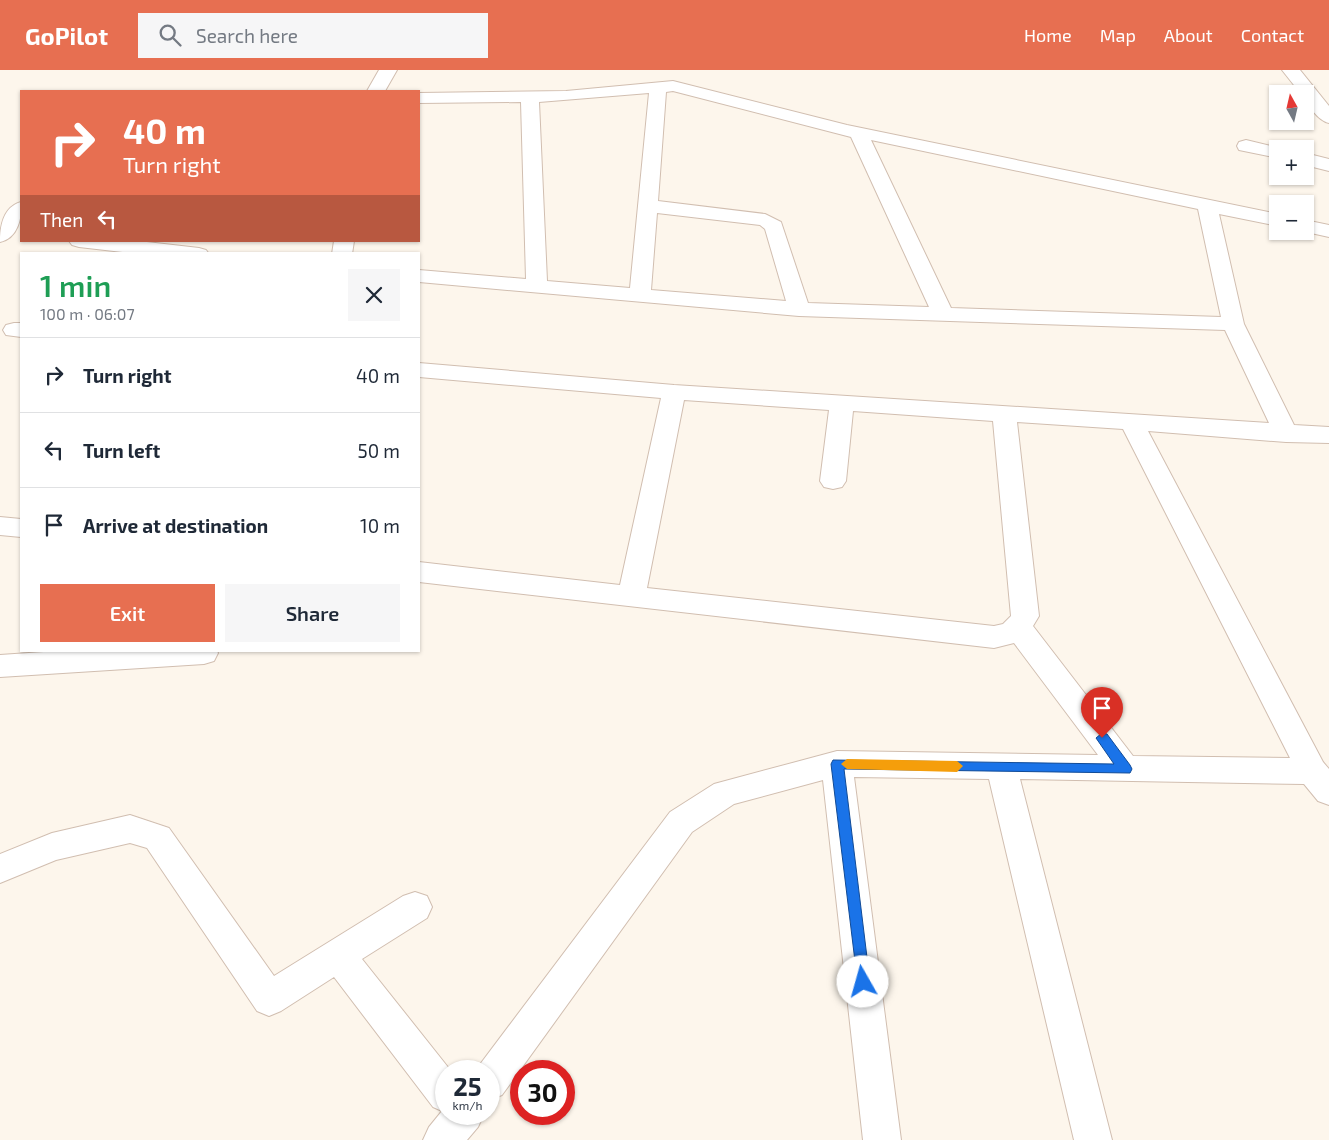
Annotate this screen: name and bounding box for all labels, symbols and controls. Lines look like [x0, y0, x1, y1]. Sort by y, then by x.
search box [138, 13, 488, 58]
text: GoPilot [25, 21, 108, 50]
icon: search [156, 21, 184, 49]
text: Search here [196, 24, 298, 47]
text: Home [1024, 24, 1072, 46]
text: Map [1100, 24, 1136, 46]
text: About [1164, 24, 1213, 46]
text: Contact [1241, 24, 1304, 46]
north arrow [1269, 85, 1314, 130]
map controls [1269, 85, 1314, 240]
text: 40 m [123, 109, 206, 151]
icon: right [40, 110, 105, 175]
button: + [1269, 140, 1314, 185]
text: Turn right [123, 151, 221, 177]
button: − [1269, 195, 1314, 240]
icon: left [93, 205, 121, 233]
text: Then [40, 208, 83, 231]
text: 1 min [40, 267, 111, 303]
button: close [348, 269, 400, 321]
text: 100 m · 06:07 [40, 304, 135, 323]
icon: right [40, 361, 68, 389]
text: Turn right [83, 364, 171, 387]
text: 40 m [356, 364, 400, 387]
icon: left [40, 436, 68, 464]
text: Turn left [83, 439, 160, 462]
text: 50 m [357, 439, 400, 462]
icon: arrive [40, 511, 68, 539]
text: Arrive at destination [83, 514, 268, 537]
text: 10 m [360, 514, 400, 537]
button: Exit [40, 584, 215, 642]
button: Share [225, 584, 400, 642]
pin [1081, 687, 1123, 738]
icon: arrive [1088, 694, 1116, 722]
position arrow [836, 955, 888, 1007]
speed limit sign: 30 [510, 1060, 575, 1125]
text: 25 [453, 1071, 482, 1101]
text: km/h [453, 1098, 482, 1112]

